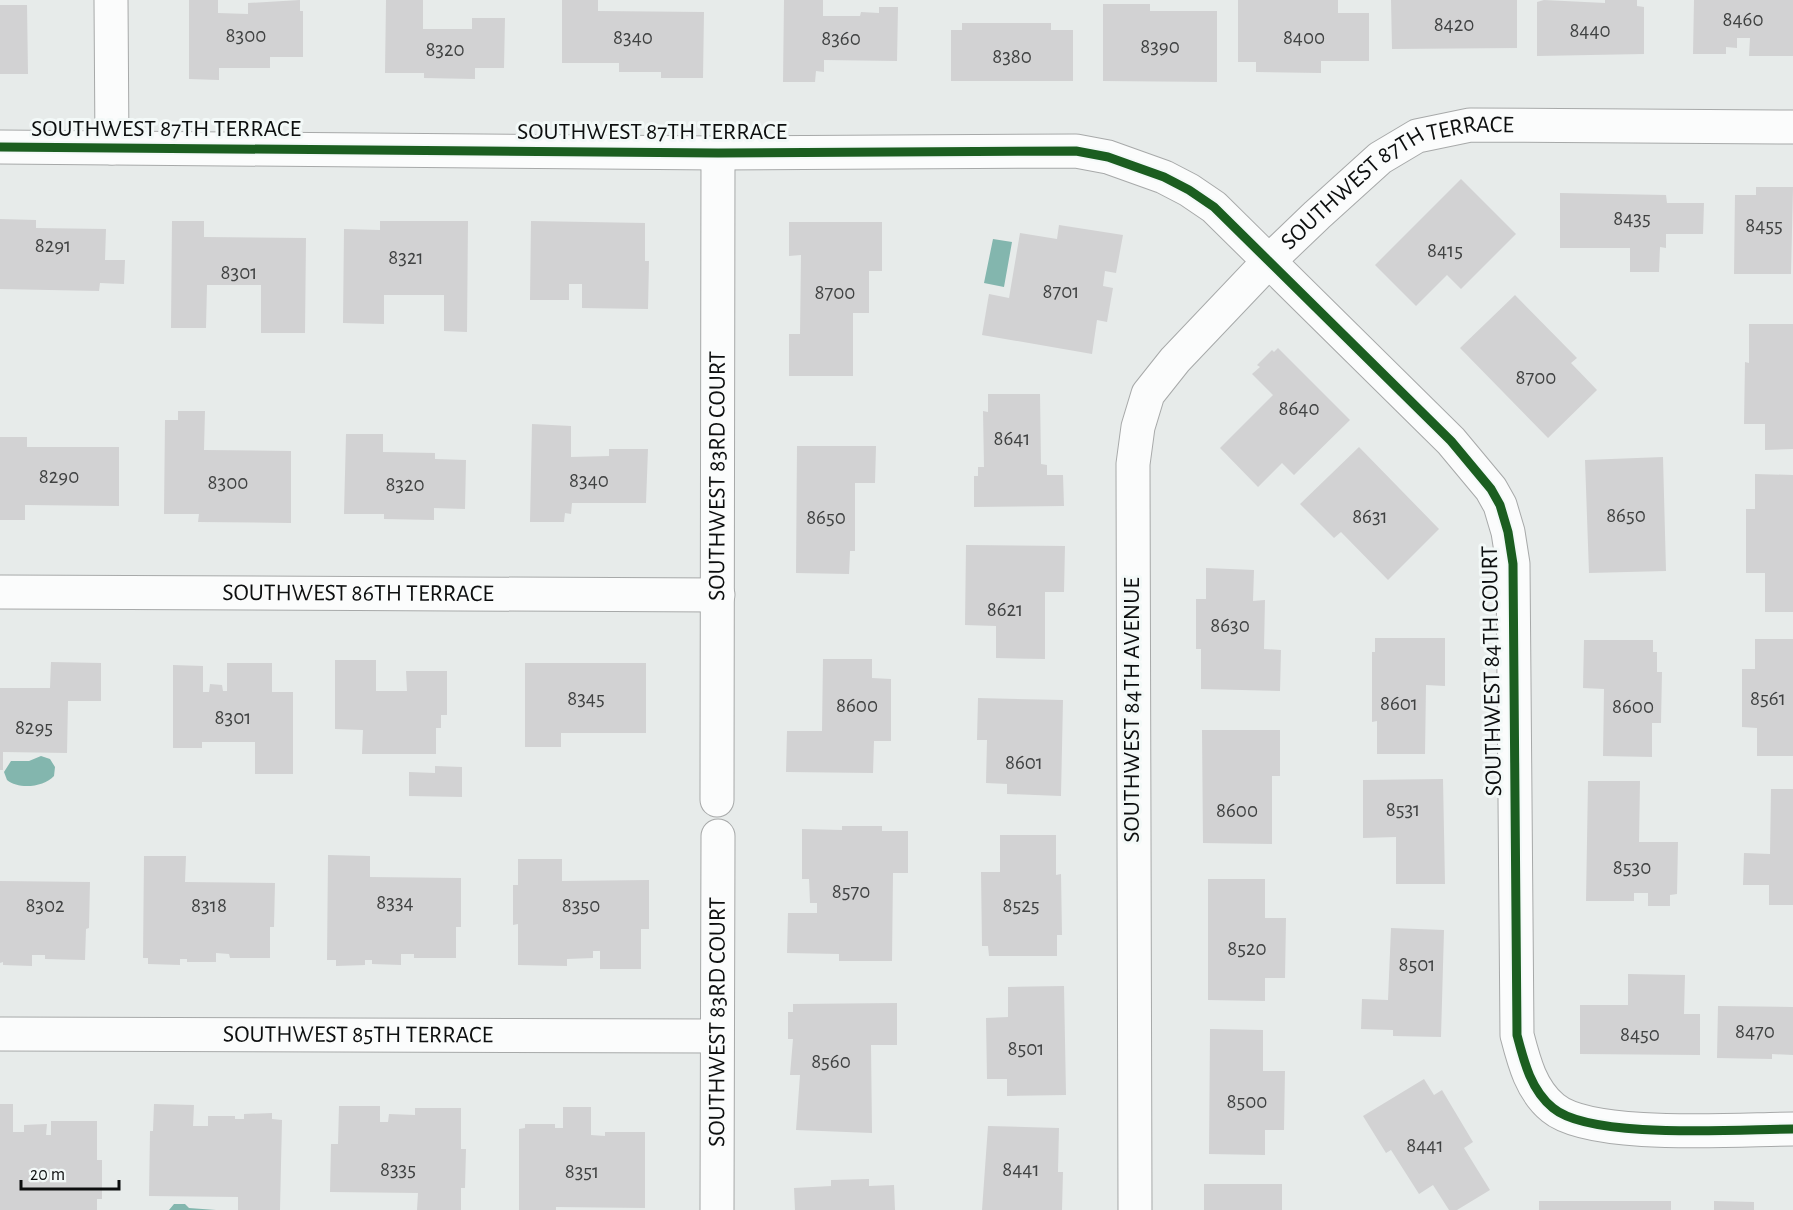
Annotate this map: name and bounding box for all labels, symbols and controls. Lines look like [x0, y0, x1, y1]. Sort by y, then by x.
house number: 8460 [1722, 9, 1764, 30]
house number: 8420 [1434, 14, 1474, 35]
house number: 8440 [1569, 20, 1611, 41]
house number: 8300 [226, 25, 266, 46]
house number: 8340 [613, 27, 653, 48]
house number: 8400 [1283, 27, 1325, 48]
house number: 8360 [821, 28, 861, 49]
house number: 8390 [1140, 36, 1180, 57]
house number: 8320 [425, 39, 465, 60]
house number: 8380 [992, 46, 1032, 67]
street label: SOUTHWEST 87TH TERRACE [1277, 112, 1514, 254]
street label: SOUTHWEST 87TH TERRACE [31, 117, 301, 141]
street label: SOUTHWEST 87TH TERRACE [517, 120, 787, 144]
house number: 8435 [1613, 208, 1651, 229]
house number: 8455 [1745, 215, 1783, 236]
house number: 8291 [35, 235, 71, 256]
house number: 8415 [1427, 240, 1463, 261]
house number: 8321 [388, 247, 424, 268]
house number: 8301 [221, 262, 257, 283]
house number: 8701 [1042, 281, 1080, 302]
house number: 8700 [815, 282, 855, 303]
street label: SOUTHWEST 83RD COURT [705, 351, 730, 601]
house number: 8700 [1516, 367, 1556, 388]
house number: 8640 [1278, 398, 1320, 419]
house number: 8641 [993, 428, 1031, 449]
house number: 8290 [39, 466, 79, 487]
house number: 8340 [569, 470, 609, 491]
house number: 8300 [208, 472, 248, 493]
house number: 8320 [385, 474, 425, 495]
house number: 8650 [1606, 505, 1646, 526]
house number: 8631 [1352, 506, 1388, 527]
house number: 8650 [806, 507, 846, 528]
street label: SOUTHWEST 84TH COURT [1478, 545, 1506, 797]
street label: SOUTHWEST 84TH AVENUE [1120, 577, 1144, 843]
street label: SOUTHWEST 86TH TERRACE [222, 581, 494, 606]
house number: 8621 [987, 599, 1023, 620]
house number: 8630 [1210, 615, 1250, 636]
house number: 8345 [567, 688, 605, 709]
house number: 8561 [1750, 688, 1786, 709]
house number: 8601 [1380, 693, 1418, 714]
house number: 8600 [836, 695, 878, 716]
house number: 8600 [1612, 696, 1654, 717]
house number: 8301 [215, 707, 251, 728]
house number: 8295 [15, 717, 53, 738]
house number: 8601 [1005, 752, 1043, 773]
house number: 8531 [1386, 799, 1420, 820]
house number: 8600 [1216, 800, 1258, 821]
house number: 8530 [1613, 857, 1651, 878]
house number: 8570 [832, 881, 870, 902]
house number: 8334 [376, 892, 414, 913]
house number: 8302 [25, 895, 65, 916]
house number: 8318 [191, 895, 227, 916]
house number: 8350 [562, 895, 600, 916]
house number: 8525 [1002, 895, 1040, 916]
street label: SOUTHWEST 83RD COURT [705, 897, 730, 1147]
house number: 8520 [1227, 938, 1267, 959]
house number: 8501 [1398, 954, 1436, 975]
house number: 8470 [1735, 1021, 1775, 1042]
street label: SOUTHWEST 85TH TERRACE [223, 1023, 494, 1047]
house number: 8450 [1620, 1024, 1660, 1045]
house number: 8501 [1007, 1038, 1045, 1059]
house number: 8560 [811, 1051, 851, 1072]
house number: 8500 [1227, 1091, 1267, 1112]
house number: 8441 [1406, 1135, 1444, 1156]
scale bar [21, 1153, 118, 1191]
house number: 8335 [380, 1159, 416, 1180]
house number: 8441 [1002, 1159, 1040, 1180]
house number: 8351 [565, 1161, 599, 1182]
text: 20 m [30, 1166, 65, 1184]

